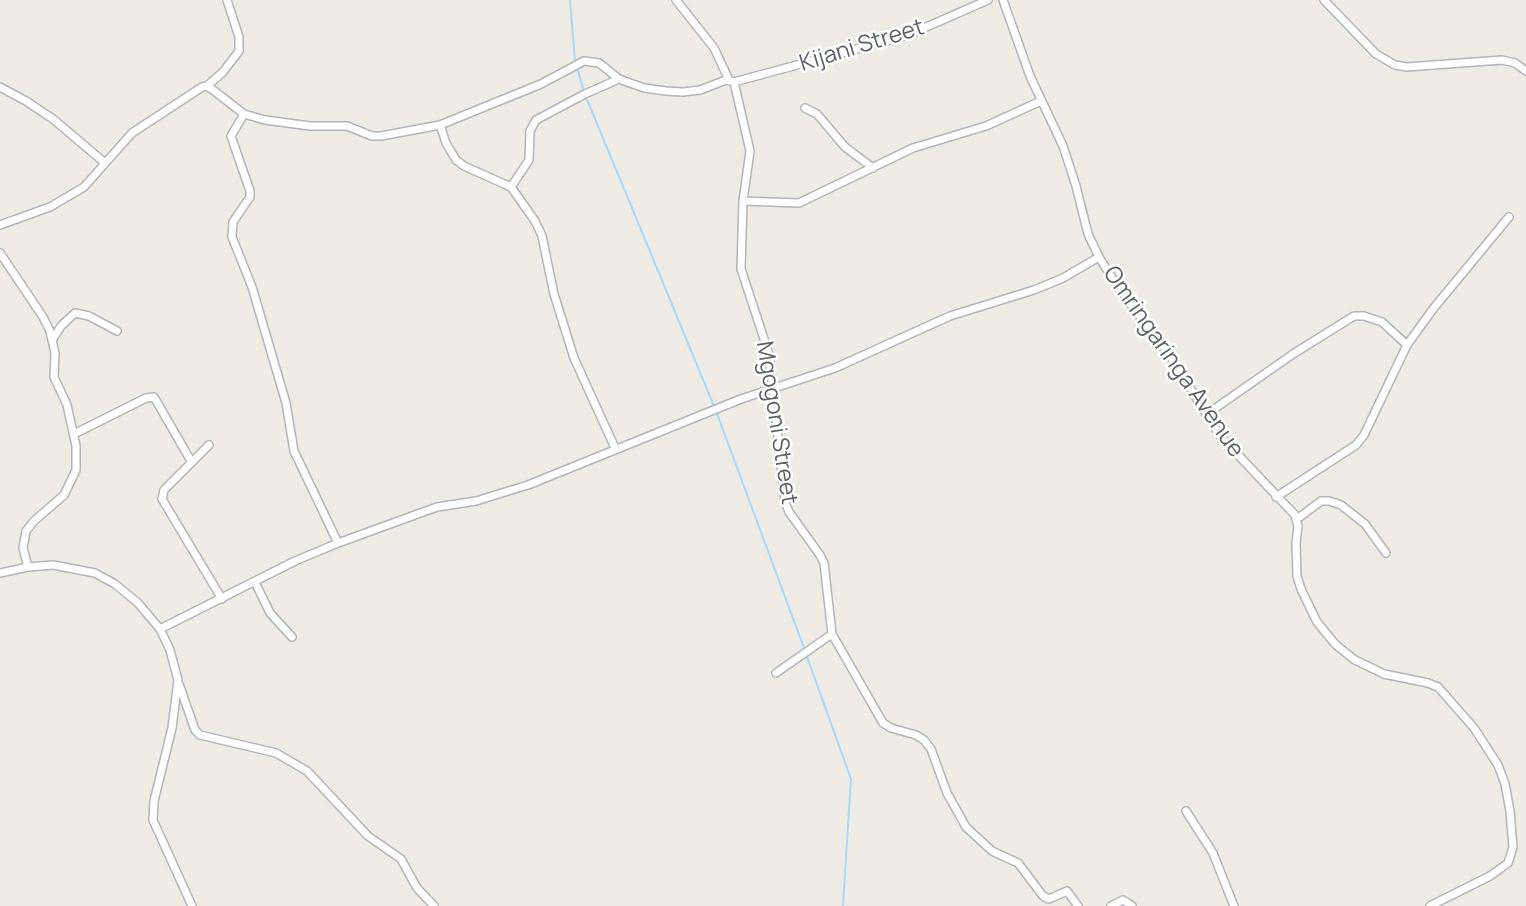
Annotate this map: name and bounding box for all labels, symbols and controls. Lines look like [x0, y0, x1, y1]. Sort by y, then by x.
street label: Kijani Street [796, 14, 928, 78]
street label: Omringaringa Avenue [1097, 261, 1249, 463]
street label: Mgogoni Street [749, 339, 803, 507]

